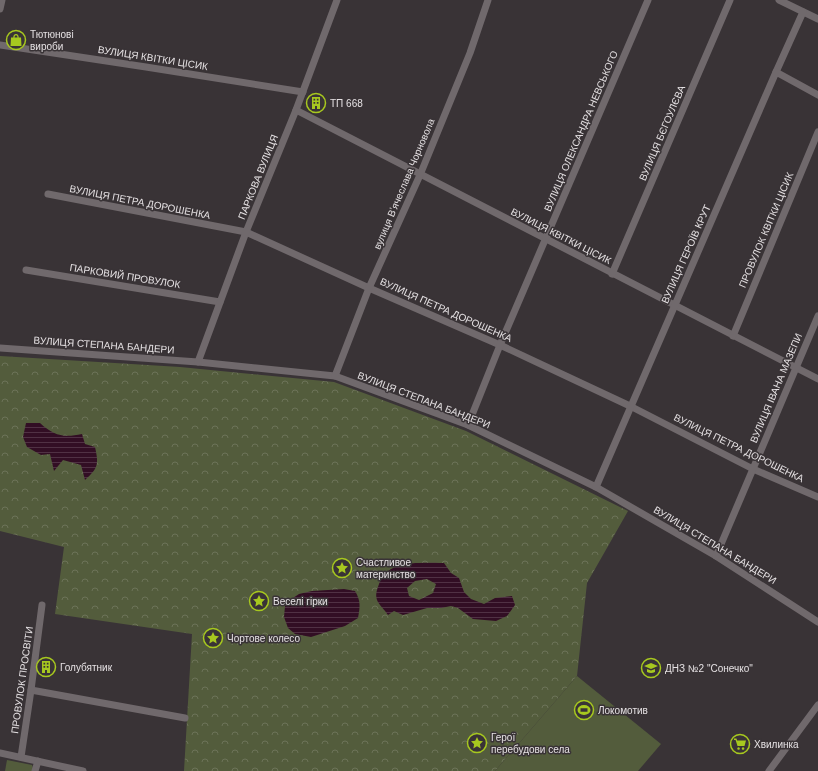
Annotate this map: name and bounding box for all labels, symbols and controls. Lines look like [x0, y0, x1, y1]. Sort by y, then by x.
shop icon: Тютюнові вироби [5, 29, 27, 51]
place label: Тютюнові вироби [30, 29, 74, 52]
street label: ВУЛИЦЯ КВІТКИ ЦІСИК [97, 44, 209, 72]
street label: ВУЛИЦЯ ОЛЕКСАНДРА НЕВСЬКОГО [542, 49, 620, 213]
street label: ВУЛИЦЯ БЄГОУЛЄВА [637, 83, 687, 182]
building icon: ТП 668 [305, 92, 327, 114]
place label: ТП 668 [330, 98, 363, 109]
street label: вулиця Вʼячеслава Чорновола [371, 117, 437, 251]
street label: ПАРКОВА ВУЛИЦЯ [236, 133, 280, 221]
street label: ПРОВУЛОК КВІТКИ ЦІСИК [737, 170, 795, 289]
street label: ВУЛИЦЯ ПЕТРА ДОРОШЕНКА [69, 183, 212, 221]
street label: ВУЛИЦЯ ГЕРОЇВ КРУТ [659, 203, 713, 305]
street label: ВУЛИЦЯ КВІТКИ ЦІСИК [509, 206, 613, 266]
street label: ПАРКОВИЙ ПРОВУЛОК [69, 261, 181, 290]
street label: ВУЛИЦЯ ПЕТРА ДОРОШЕНКА [378, 276, 514, 344]
street label: ВУЛИЦЯ ІВАНА МАЗЕПИ [748, 332, 804, 444]
street label: ВУЛИЦЯ СТЕПАНА БАНДЕРИ [33, 335, 175, 355]
street label: ВУЛИЦЯ СТЕПАНА БАНДЕРИ [356, 370, 492, 430]
street label: ВУЛИЦЯ ПЕТРА ДОРОШЕНКА [672, 412, 806, 484]
street label: ВУЛИЦЯ СТЕПАНА БАНДЕРИ [652, 504, 778, 586]
place icon: Счастливое материнство [331, 557, 353, 579]
place label: Счастливое материнство [356, 557, 416, 580]
place icon: Веселі гірки [248, 590, 270, 612]
place label: Веселі гірки [273, 596, 328, 607]
street label: ПРОВУЛОК ПРОСВІТИ [9, 626, 35, 734]
place icon: Чортове колесо [202, 627, 224, 649]
place label: Чортове колесо [227, 633, 300, 644]
building icon: Голубятник [35, 656, 57, 678]
school or university icon: ДНЗ №2 "Сонечко" [640, 657, 662, 679]
place label: Голубятник [60, 662, 113, 673]
place label: ДНЗ №2 "Сонечко" [665, 663, 753, 674]
sports icon: Локомотив [573, 699, 595, 721]
place label: Локомотив [598, 705, 648, 716]
place icon: Герої перебудови села [466, 732, 488, 754]
place label: Герої перебудови села [491, 732, 570, 755]
supermarket icon: Хвилинка [729, 733, 751, 755]
place label: Хвилинка [754, 739, 799, 750]

